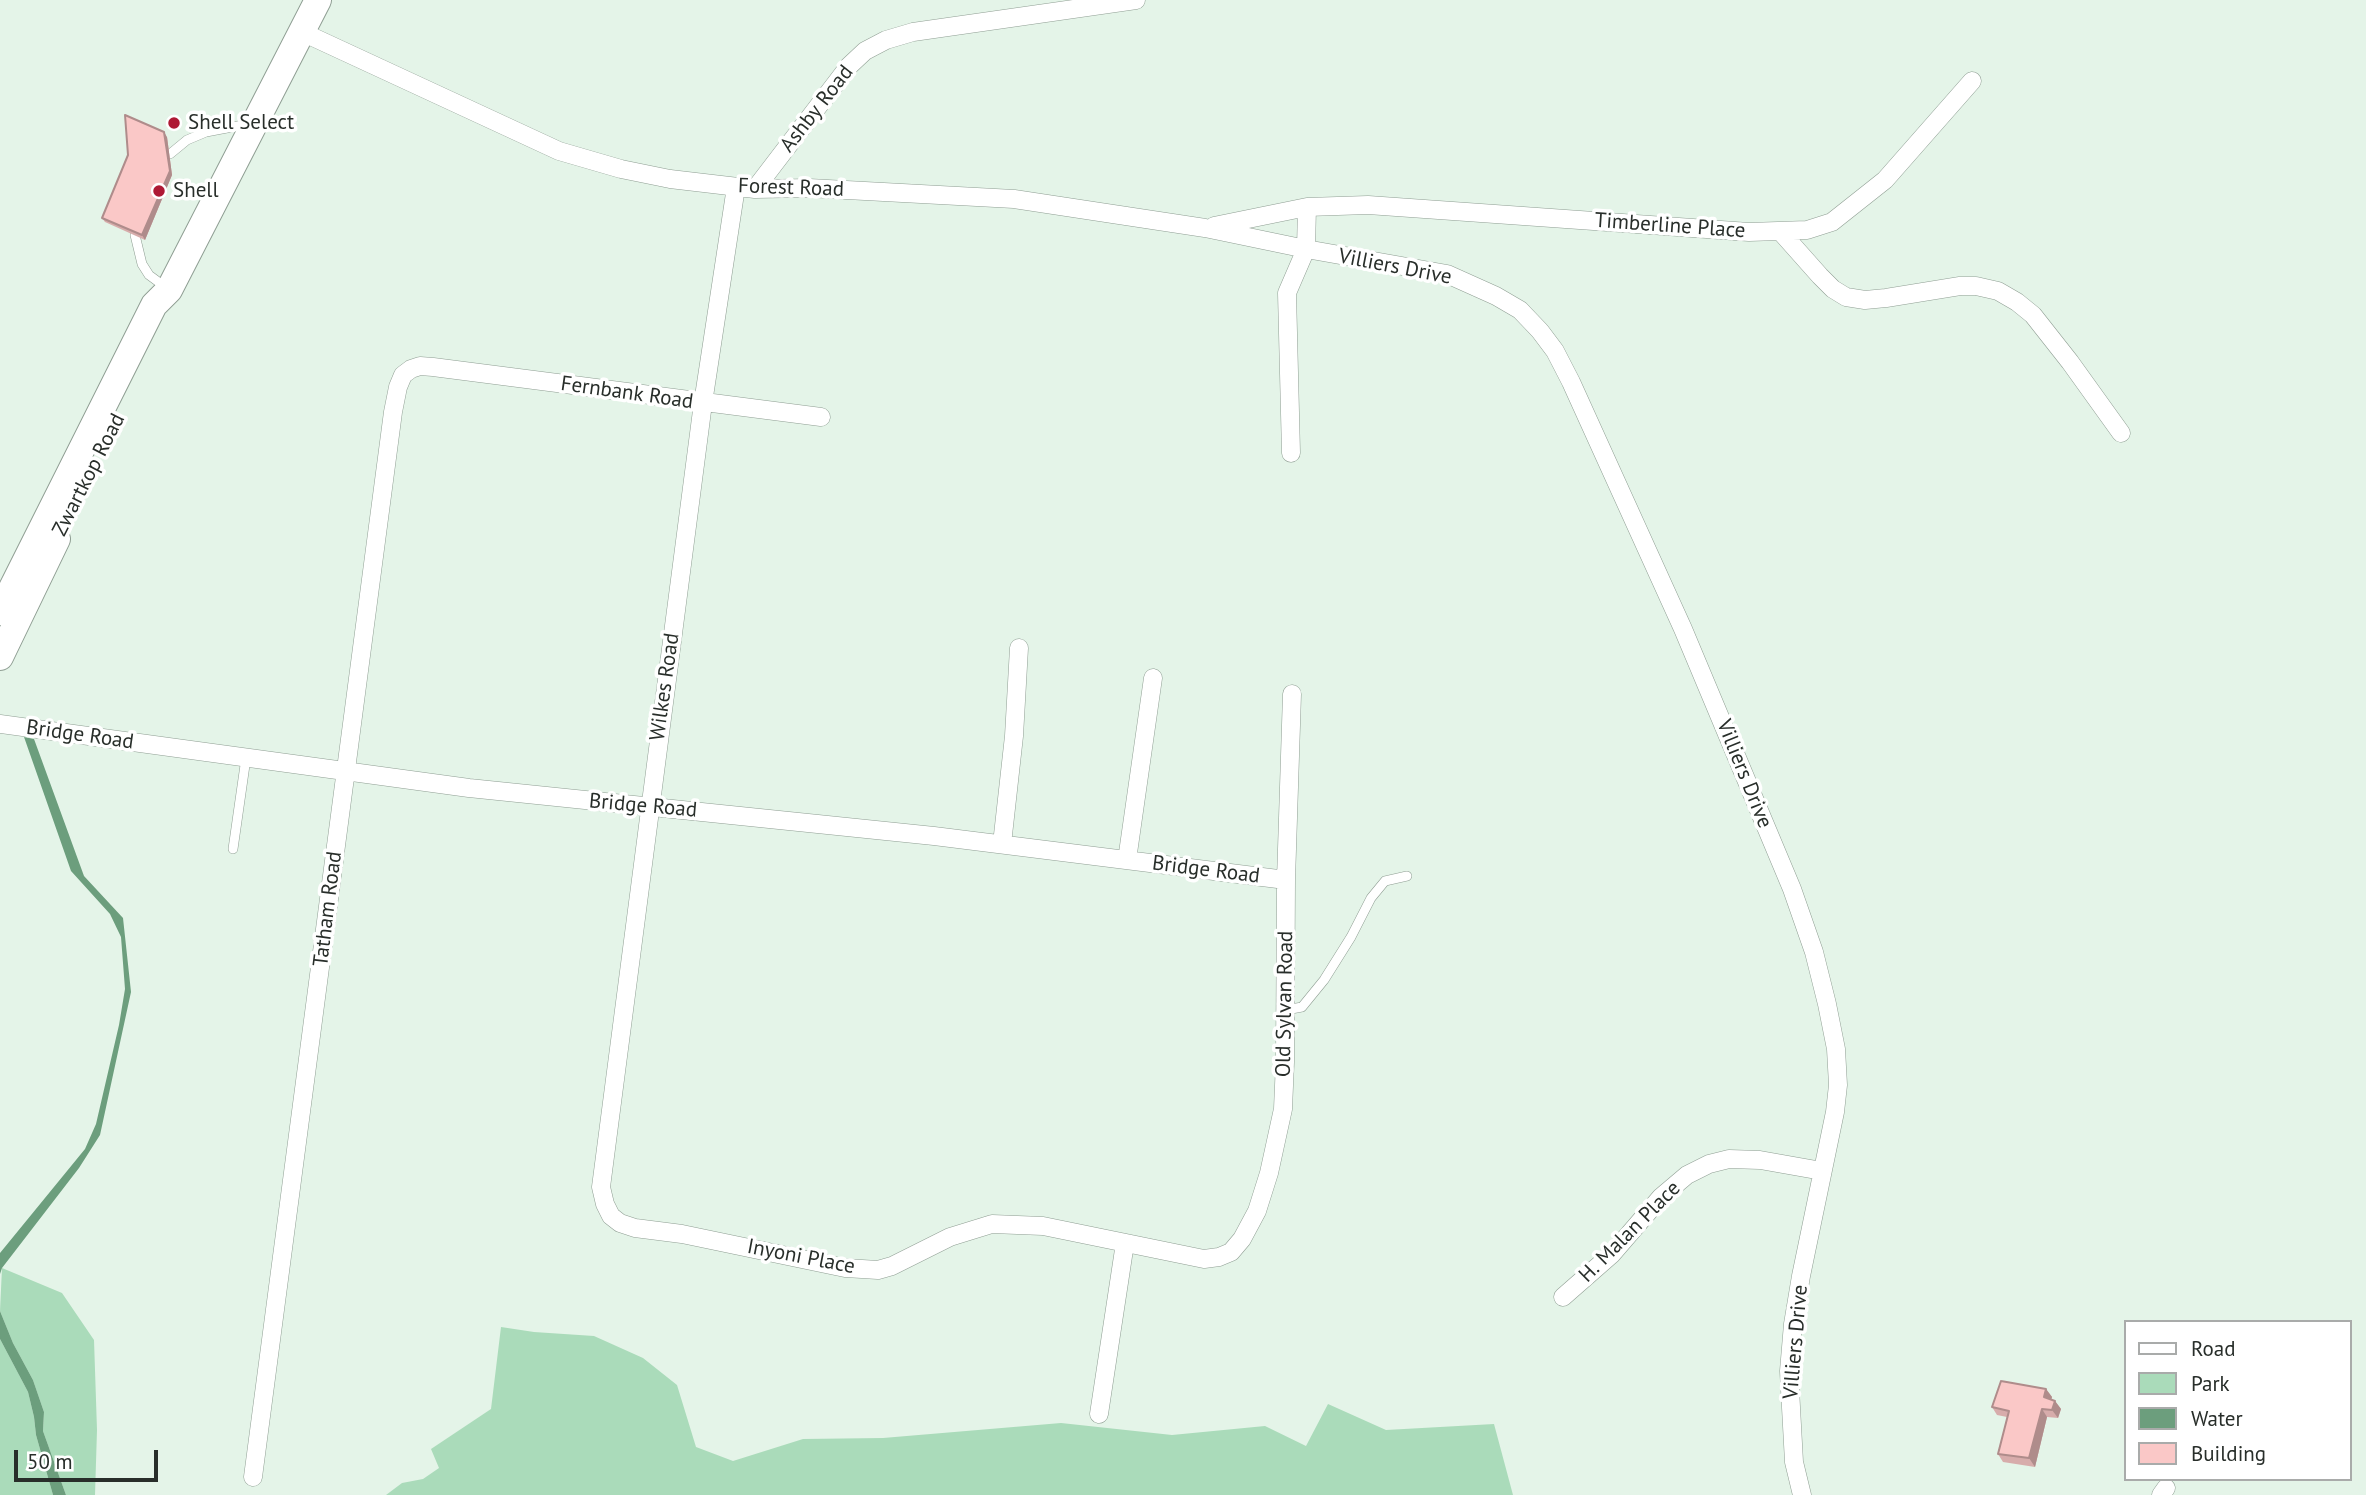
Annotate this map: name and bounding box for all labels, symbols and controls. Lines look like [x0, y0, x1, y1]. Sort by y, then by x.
street label: Ashby Road [775, 60, 859, 158]
place label: Shell Select [188, 110, 294, 136]
marker: Shell Select [166, 115, 182, 131]
street label: Forest Road [738, 174, 844, 202]
place label: Shell [173, 178, 219, 204]
marker: Shell [151, 183, 167, 199]
street label: Timberline Place [1594, 208, 1746, 244]
street label: Villiers Drive [1336, 244, 1454, 290]
street label: Fernbank Road [559, 371, 695, 415]
street label: Zwartkop Road [47, 410, 131, 540]
street label: Wilkes Road [645, 632, 685, 742]
street label: Bridge Road [25, 715, 135, 755]
street label: Villiers Drive [1711, 716, 1777, 832]
street label: Bridge Road [588, 789, 698, 823]
street label: Tatham Road [308, 850, 348, 968]
street label: Bridge Road [1151, 851, 1261, 889]
street label: Old Sylvan Road [1271, 931, 1299, 1077]
street label: H. Malan Place [1574, 1176, 1686, 1288]
street label: Inyoni Place [745, 1234, 857, 1280]
street label: Villiers Drive [1778, 1284, 1814, 1400]
legend [2124, 1320, 2352, 1481]
text: Road [2191, 1335, 2235, 1362]
text: Park [2191, 1370, 2230, 1397]
text: Water [2191, 1405, 2243, 1432]
scale bar [18, 1436, 161, 1480]
text: Building [2191, 1440, 2266, 1467]
text: 50 m [27, 1448, 73, 1475]

